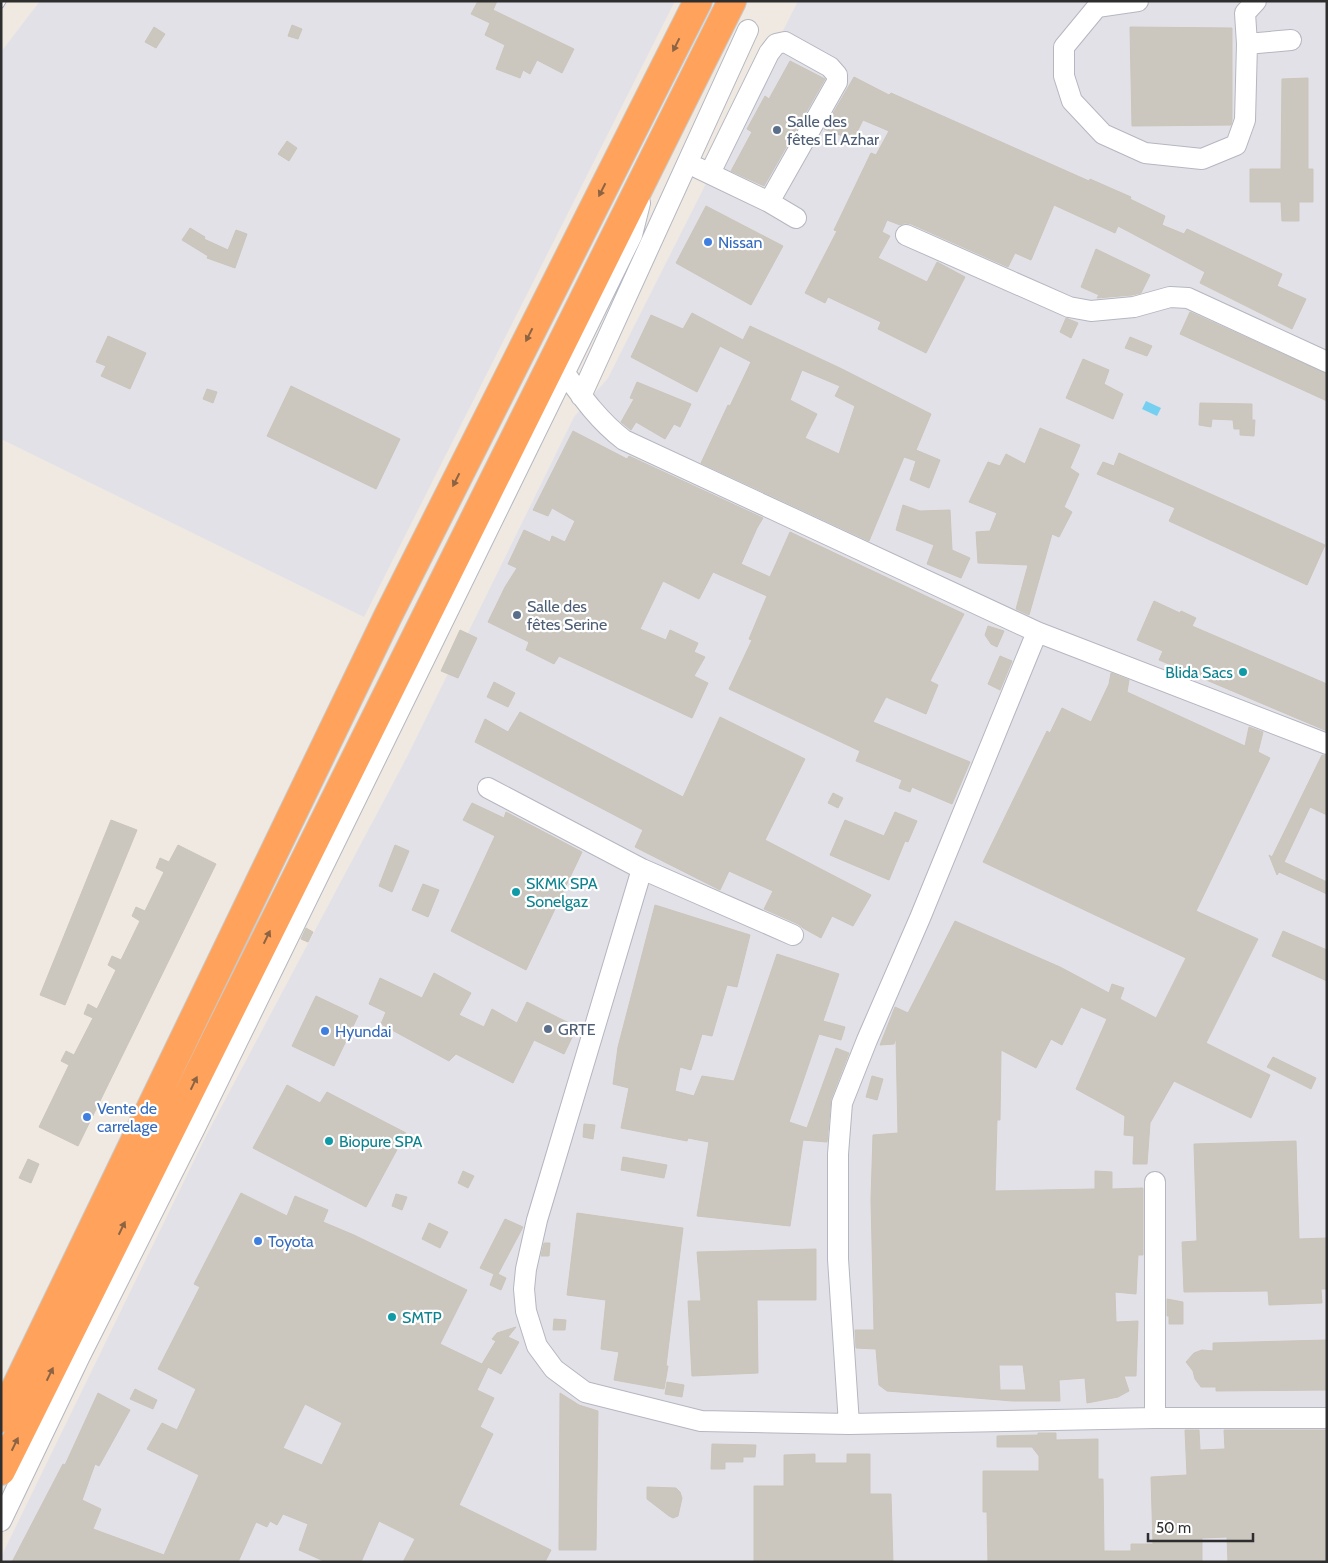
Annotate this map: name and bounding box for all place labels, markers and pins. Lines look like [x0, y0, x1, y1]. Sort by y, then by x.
place label: Salle des fêtes El Azhar [787, 112, 880, 149]
marker: Salle des fêtes El Azhar [771, 124, 783, 136]
place label: Nissan [718, 233, 762, 252]
marker: Nissan [702, 236, 714, 248]
place label: Salle des fêtes Serine [527, 597, 607, 634]
marker: Salle des fêtes Serine [511, 609, 523, 621]
place label: Blida Sacs [1165, 663, 1233, 682]
marker: Blida Sacs [1237, 666, 1249, 678]
place label: SKMK SPA Sonelgaz [526, 874, 598, 911]
marker: SKMK SPA Sonelgaz [510, 886, 522, 898]
place label: GRTE [558, 1020, 596, 1039]
place label: Hyundai [335, 1022, 392, 1041]
marker: GRTE [542, 1023, 554, 1035]
marker: Hyundai [319, 1025, 331, 1037]
place label: Vente de carrelage [97, 1099, 158, 1136]
marker: Vente de carrelage [81, 1111, 93, 1123]
place label: Biopure SPA [339, 1132, 422, 1151]
marker: Biopure SPA [323, 1135, 335, 1147]
place label: Toyota [268, 1232, 314, 1251]
marker: Toyota [252, 1235, 264, 1247]
place label: SMTP [402, 1308, 442, 1327]
marker: SMTP [386, 1311, 398, 1323]

